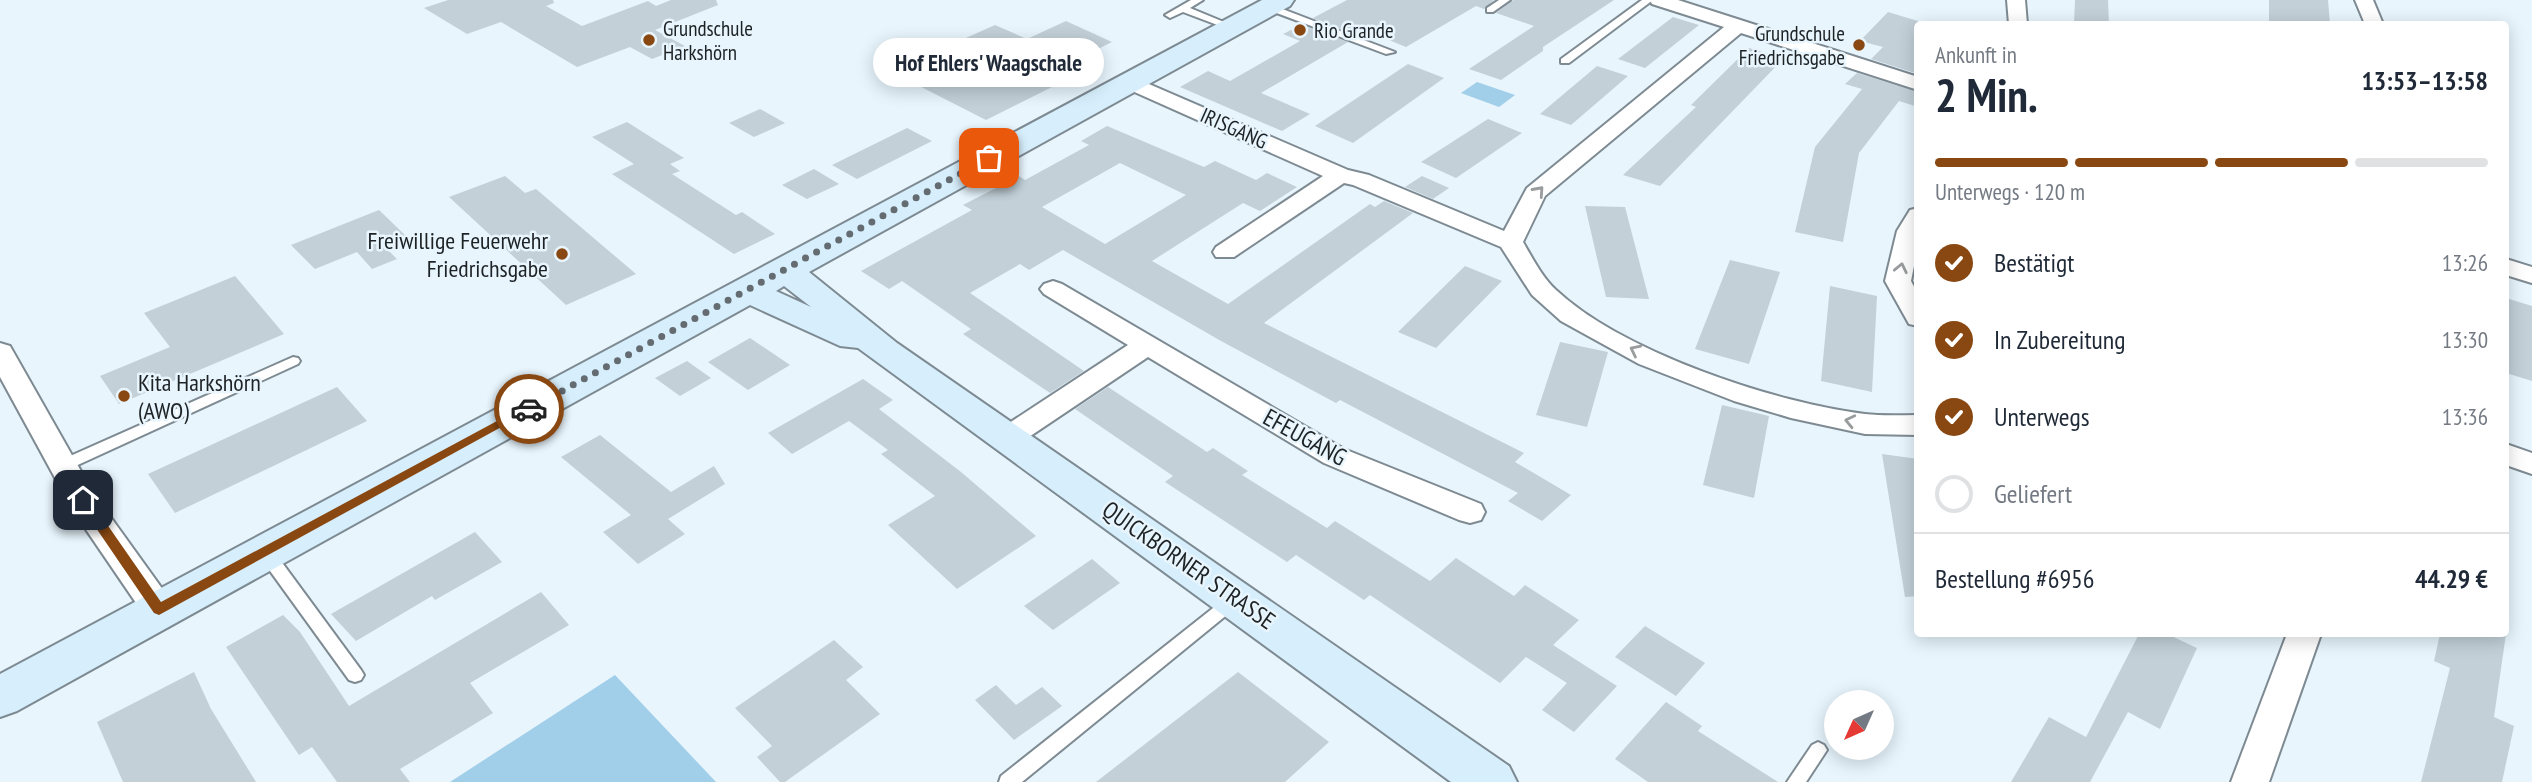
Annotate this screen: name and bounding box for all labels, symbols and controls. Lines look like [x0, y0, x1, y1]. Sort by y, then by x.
place label: Grundschule Harkshörn [663, 15, 753, 66]
place label: Rio Grande [1314, 17, 1394, 44]
place label: Grundschule Friedrichsgabe [1739, 20, 1845, 71]
marker: Rio Grande [1292, 22, 1308, 38]
marker: Grundschule Harkshörn [641, 32, 657, 48]
marker: Grundschule Friedrichsgabe [1851, 37, 1867, 53]
callout: Hof Ehlers' Waagschale [874, 39, 1104, 88]
text: Ankunft in [1935, 40, 2017, 69]
text: Hof Ehlers' Waagschale [895, 48, 1082, 77]
text: 13:53–13:58 [2361, 64, 2488, 97]
text: 2 Min. [1935, 65, 2038, 125]
street label: IRISGANG [1196, 101, 1272, 155]
pin [959, 128, 1019, 188]
icon: bag [970, 139, 1008, 177]
text: Unterwegs · 120 m [1935, 177, 2085, 206]
one-way arrow [1531, 186, 1543, 199]
place label: Freiwillige Feuerwehr Friedrichsgabe [368, 225, 548, 284]
icon: check [1935, 244, 1973, 282]
marker: Freiwillige Feuerwehr Friedrichsgabe [554, 246, 570, 262]
text: Bestätigt [1994, 246, 2075, 279]
text: 13:26 [2442, 248, 2488, 277]
one-way arrow [1893, 262, 1908, 274]
icon: check [1935, 321, 1973, 359]
text: In Zubereitung [1994, 323, 2125, 356]
text: 13:30 [2442, 325, 2488, 354]
one-way arrow [1630, 344, 1642, 358]
place label: Kita Harkshörn (AWO) [138, 367, 261, 426]
courier [494, 374, 564, 444]
marker: Kita Harkshörn (AWO) [116, 388, 132, 404]
icon: car [510, 390, 548, 428]
icon: check [1935, 398, 1973, 436]
text: Unterwegs [1994, 400, 2089, 433]
street label: EFEUGANG [1258, 401, 1352, 473]
text: 13:36 [2442, 402, 2488, 431]
one-way arrow [1844, 415, 1856, 429]
pin [53, 470, 113, 530]
text: Geliefert [1994, 477, 2072, 510]
icon: home [64, 481, 102, 519]
street label: QUICKBORNER STRASSE [1097, 494, 1281, 636]
text: Bestellung #6956 [1935, 562, 2095, 595]
text: 44.29 € [2415, 562, 2488, 595]
north arrow [1824, 690, 1894, 760]
map controls [1824, 690, 1894, 760]

